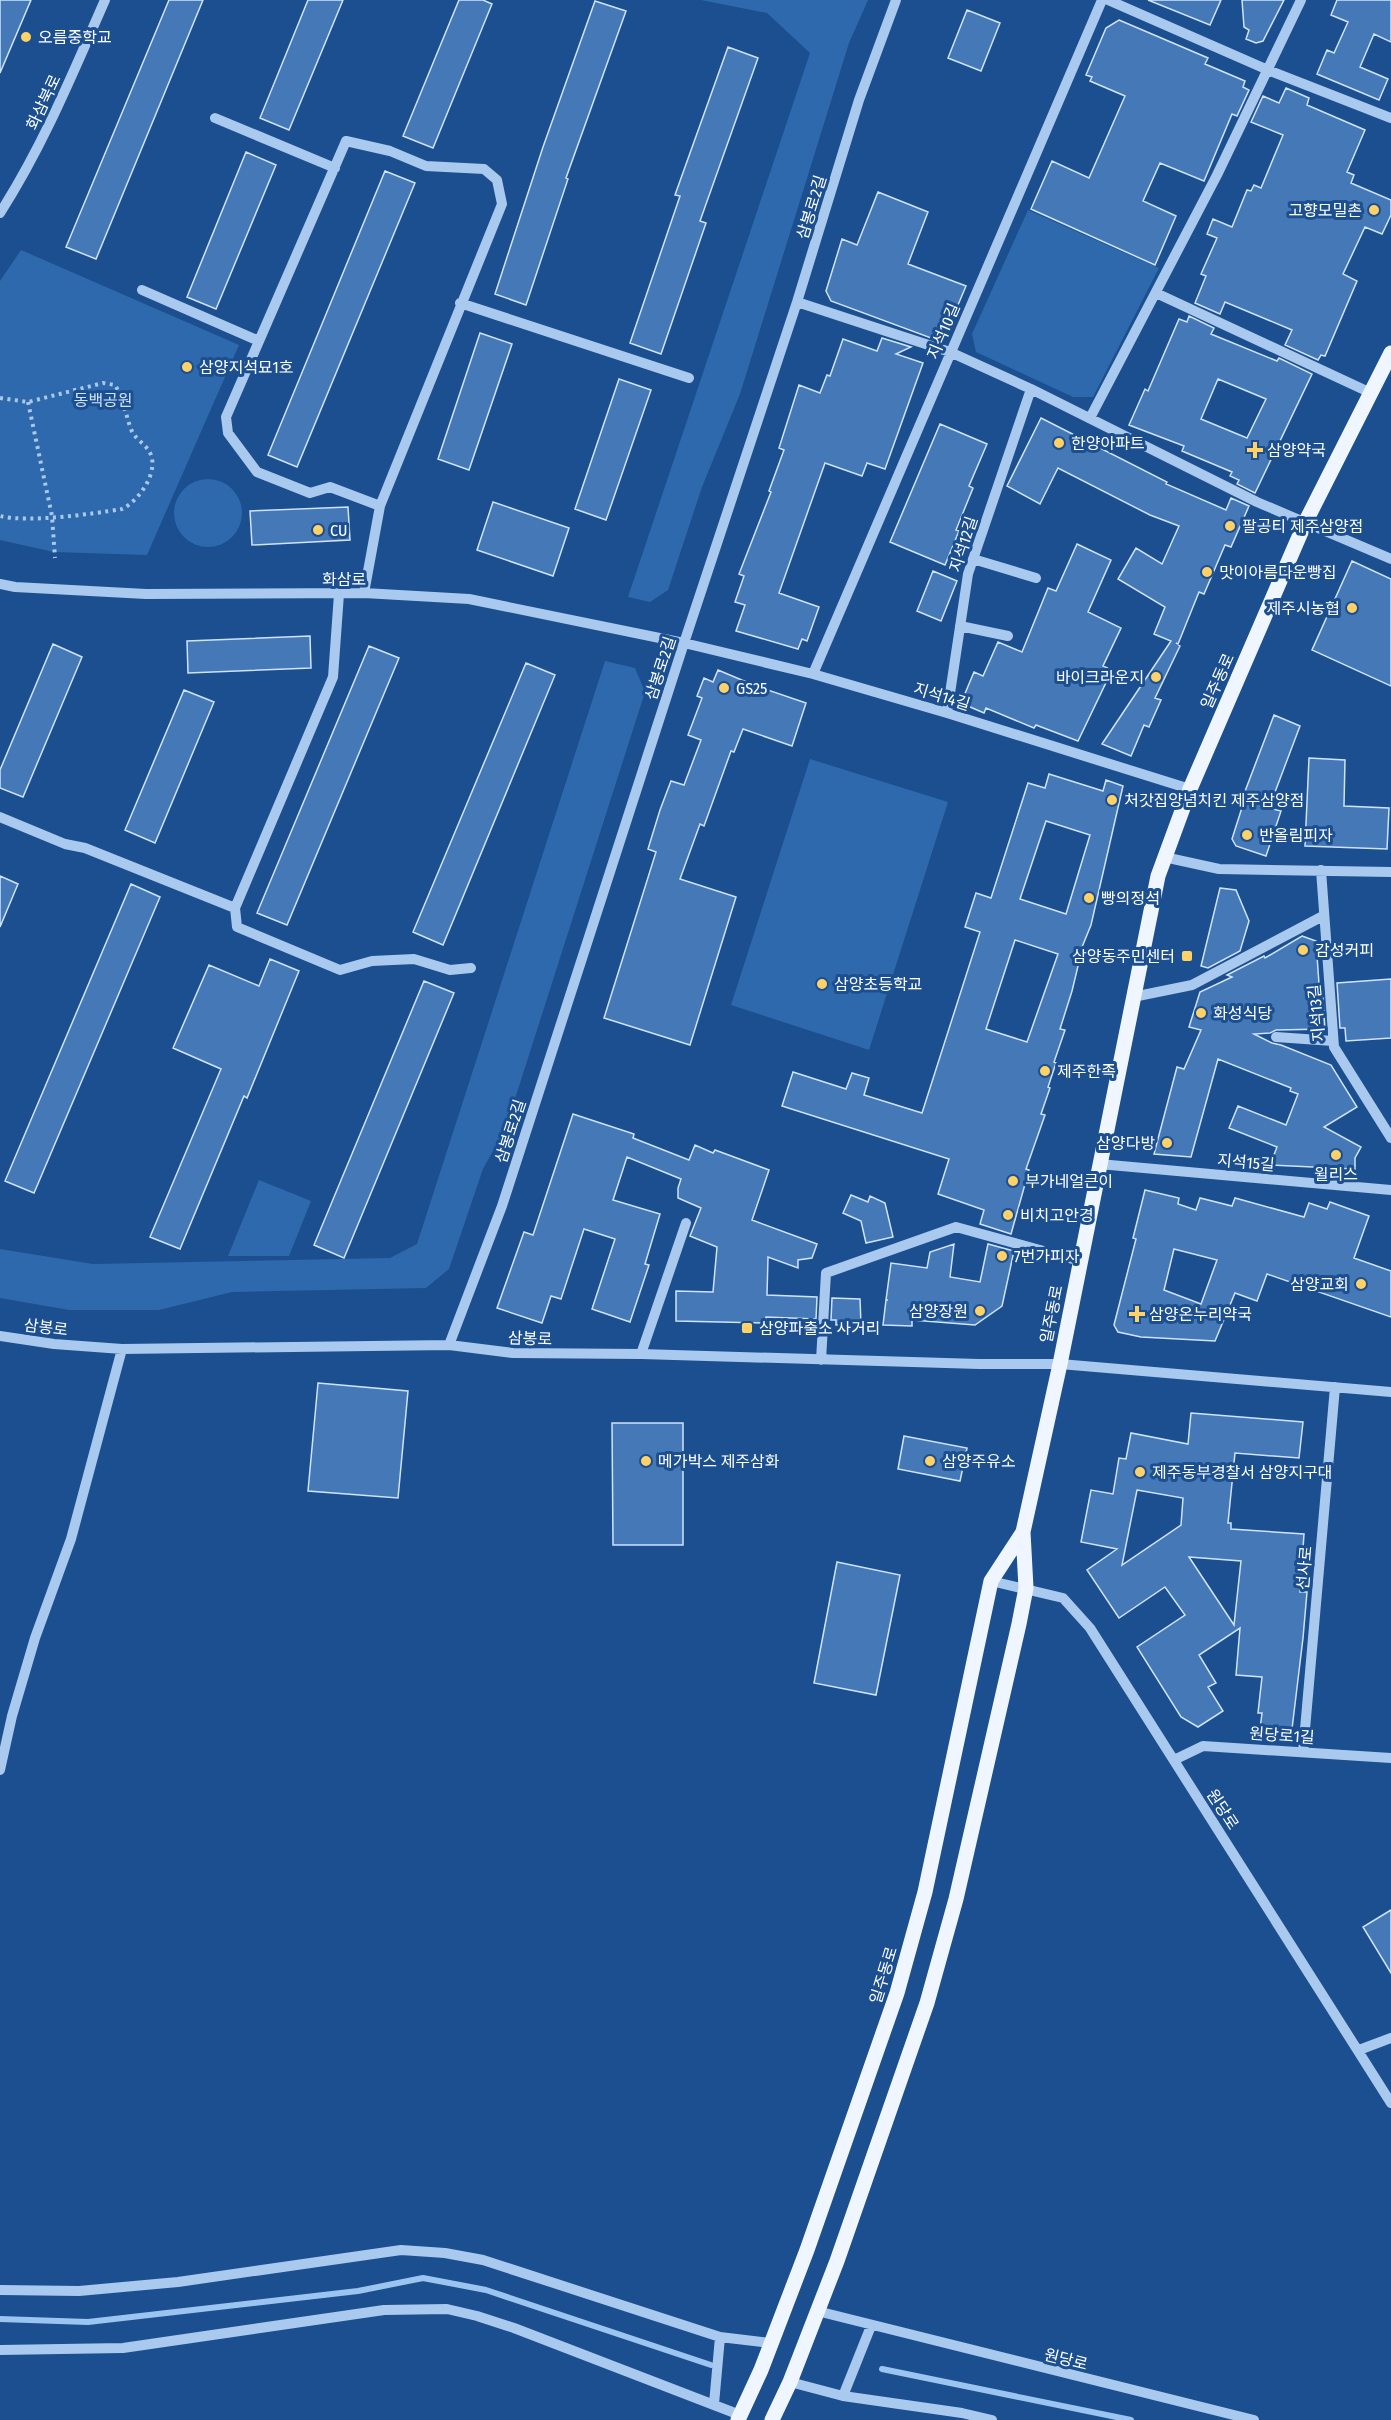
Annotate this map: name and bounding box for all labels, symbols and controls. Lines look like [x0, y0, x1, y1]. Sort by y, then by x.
place label: 오름중학교 [38, 28, 112, 47]
marker: 오름중학교 [19, 30, 33, 44]
street label: 화삼북로 [22, 71, 65, 133]
street label: 삼봉로2길 [793, 173, 830, 241]
place label: 고향모밀촌 [1288, 201, 1362, 220]
marker: 고향모밀촌 [1367, 203, 1381, 217]
street label: 지석10길 [923, 300, 964, 362]
place label: 삼양지석묘1호 [199, 358, 294, 377]
marker: 삼양지석묘1호 [180, 360, 194, 374]
park label: 동백공원 [74, 391, 132, 410]
place label: 한양아파트 [1071, 434, 1145, 453]
marker: 한양아파트 [1052, 436, 1066, 450]
place label: 삼양약국 [1267, 441, 1326, 460]
marker: 삼양약국 [1248, 443, 1262, 457]
street label: 지석12길 [946, 514, 981, 574]
place label: 팔공티 제주삼양점 [1242, 517, 1364, 536]
marker: 팔공티 제주삼양점 [1223, 519, 1237, 533]
place label: CU [330, 521, 347, 540]
marker: CU [311, 523, 325, 537]
place label: 맛이아름다운빵집 [1219, 563, 1337, 582]
marker: 맛이아름다운빵집 [1200, 565, 1214, 579]
street label: 화삼로 [322, 570, 366, 589]
place label: 제주시농협 [1266, 599, 1340, 618]
marker: 제주시농협 [1345, 601, 1359, 615]
street label: 삼봉로2길 [641, 634, 680, 702]
street label: 일주동로 [1197, 650, 1238, 712]
place label: 바이크라운지 [1056, 668, 1144, 687]
marker: 바이크라운지 [1149, 670, 1163, 684]
place label: GS25 [736, 679, 767, 698]
street label: 지석14길 [911, 679, 972, 714]
marker: GS25 [717, 681, 731, 695]
place label: 처갓집양념치킨 제주삼양점 [1124, 791, 1304, 810]
marker: 처갓집양념치킨 제주삼양점 [1105, 793, 1119, 807]
place label: 반올림피자 [1259, 826, 1333, 845]
marker: 반올림피자 [1240, 828, 1254, 842]
place label: 빵의정석 [1101, 889, 1160, 908]
marker: 빵의정석 [1082, 891, 1096, 905]
place label: 감성커피 [1315, 941, 1374, 960]
marker: 감성커피 [1296, 943, 1310, 957]
place label: 삼양동주민센터 [1072, 947, 1175, 966]
marker: 삼양동주민센터 [1180, 949, 1194, 963]
place label: 삼양초등학교 [834, 975, 922, 994]
marker: 삼양초등학교 [815, 977, 829, 991]
street label: 지석13길 [1305, 983, 1328, 1042]
place label: 화성식당 [1213, 1004, 1272, 1023]
marker: 화성식당 [1194, 1006, 1208, 1020]
place label: 제주한족 [1057, 1062, 1116, 1081]
marker: 제주한족 [1038, 1064, 1052, 1078]
street label: 삼봉로2길 [491, 1097, 530, 1165]
place label: 삼양다방 [1096, 1134, 1155, 1153]
marker: 삼양다방 [1160, 1136, 1174, 1150]
marker: 윌리스 [1329, 1148, 1343, 1162]
street label: 지석15길 [1216, 1151, 1276, 1174]
place label: 윌리스 [1314, 1165, 1358, 1184]
place label: 부가네얼큰이 [1025, 1172, 1113, 1191]
marker: 부가네얼큰이 [1006, 1174, 1020, 1188]
place label: 비치고안경 [1020, 1206, 1094, 1225]
marker: 비치고안경 [1001, 1208, 1015, 1222]
place label: 7번가피자 [1014, 1247, 1080, 1266]
marker: 7번가피자 [995, 1249, 1009, 1263]
place label: 삼양교회 [1290, 1275, 1349, 1294]
marker: 삼양교회 [1354, 1277, 1368, 1291]
street label: 일주동로 [1037, 1283, 1066, 1345]
place label: 삼양장원 [909, 1302, 968, 1321]
marker: 삼양장원 [973, 1304, 987, 1318]
place label: 삼양온누리약국 [1149, 1305, 1252, 1324]
marker: 삼양온누리약국 [1130, 1307, 1144, 1321]
street label: 삼봉로 [23, 1315, 69, 1340]
place label: 삼양파출소 사거리 [759, 1319, 881, 1338]
marker: 삼양파출소 사거리 [740, 1321, 754, 1335]
street label: 삼봉로 [508, 1328, 553, 1349]
place label: 메가박스 제주삼화 [658, 1452, 780, 1471]
place label: 삼양주유소 [942, 1452, 1016, 1471]
marker: 메가박스 제주삼화 [639, 1454, 653, 1468]
marker: 삼양주유소 [923, 1454, 937, 1468]
place label: 제주동부경찰서 삼양지구대 [1152, 1463, 1332, 1482]
marker: 제주동부경찰서 삼양지구대 [1133, 1465, 1147, 1479]
street label: 선사로 [1293, 1545, 1316, 1591]
street label: 원당로1길 [1249, 1724, 1315, 1747]
street label: 원당로 [1203, 1786, 1243, 1833]
street label: 일주동로 [866, 1944, 901, 2006]
street label: 원당로 [1042, 2345, 1090, 2374]

